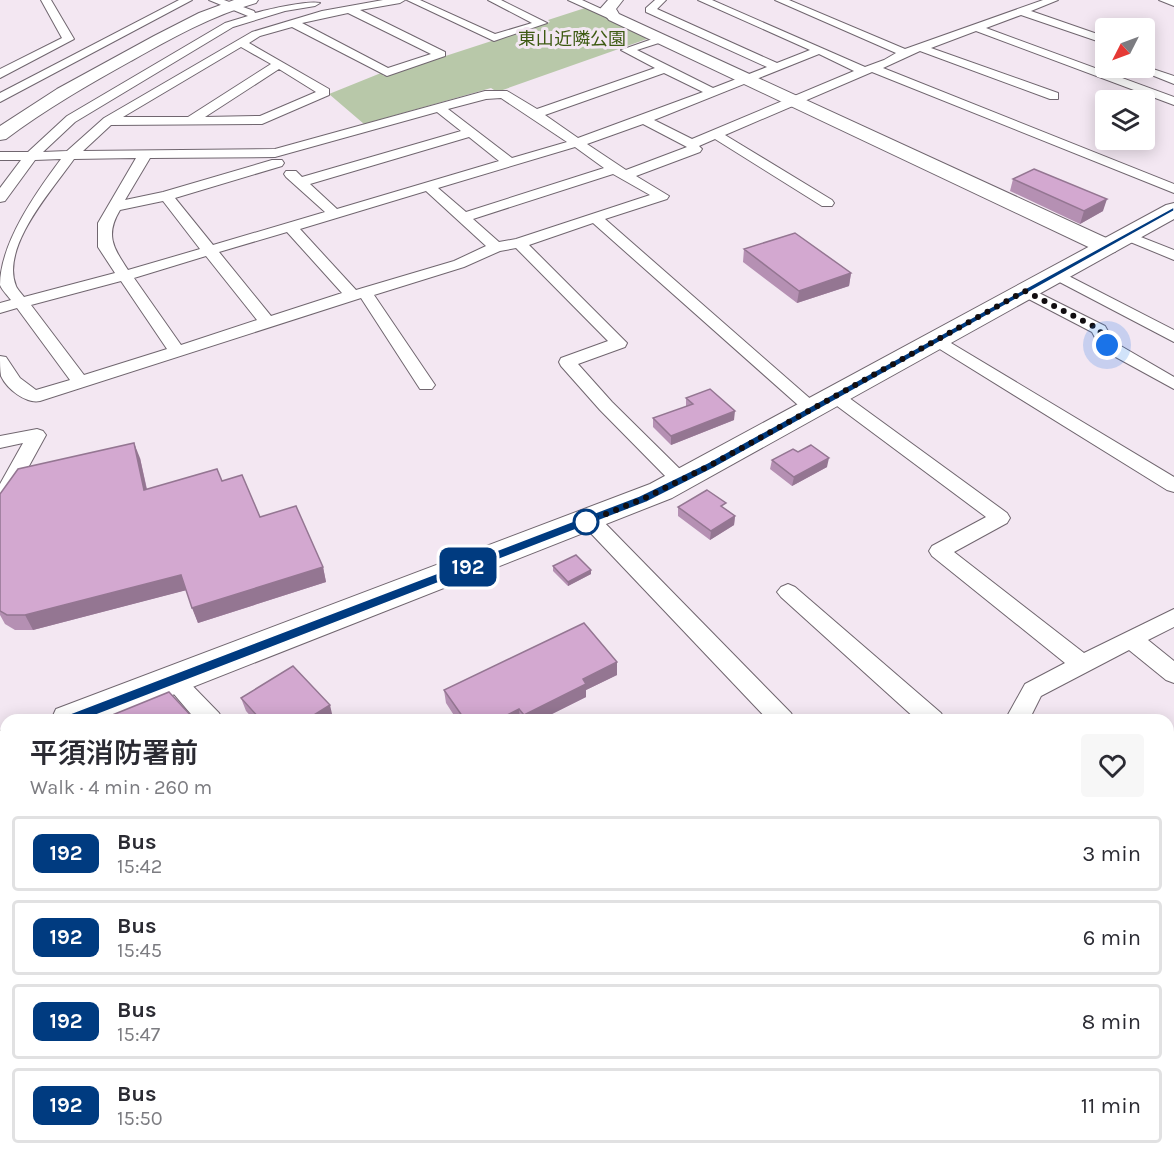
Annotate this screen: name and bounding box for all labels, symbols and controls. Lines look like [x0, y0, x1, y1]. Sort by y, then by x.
north arrow [1095, 18, 1155, 78]
map controls [1095, 18, 1155, 150]
park label: 東山近隣公園 [518, 28, 626, 50]
button: layers [1095, 90, 1155, 150]
your location [1092, 330, 1122, 360]
unlabelled marker [573, 509, 599, 535]
line badge: 192 [434, 548, 502, 586]
text: 192 [451, 555, 485, 579]
button: heart [1081, 734, 1144, 797]
text: 平須消防署前 [30, 737, 198, 770]
text: Walk · 4 min · 260 m [30, 776, 212, 799]
text: Bus [117, 829, 157, 855]
text: 192 [49, 841, 83, 865]
text: 3 min [1082, 841, 1141, 867]
text: 15:42 [117, 855, 162, 878]
text: Bus [117, 913, 157, 939]
text: 192 [49, 925, 83, 949]
text: 6 min [1083, 925, 1141, 951]
text: 15:45 [117, 939, 162, 962]
text: Bus [117, 997, 157, 1023]
text: 192 [49, 1009, 83, 1033]
text: 8 min [1082, 1009, 1141, 1035]
text: 15:47 [117, 1023, 160, 1046]
text: Bus [117, 1081, 157, 1107]
text: 192 [49, 1093, 83, 1117]
text: 11 min [1081, 1093, 1141, 1119]
text: 15:50 [117, 1107, 163, 1130]

